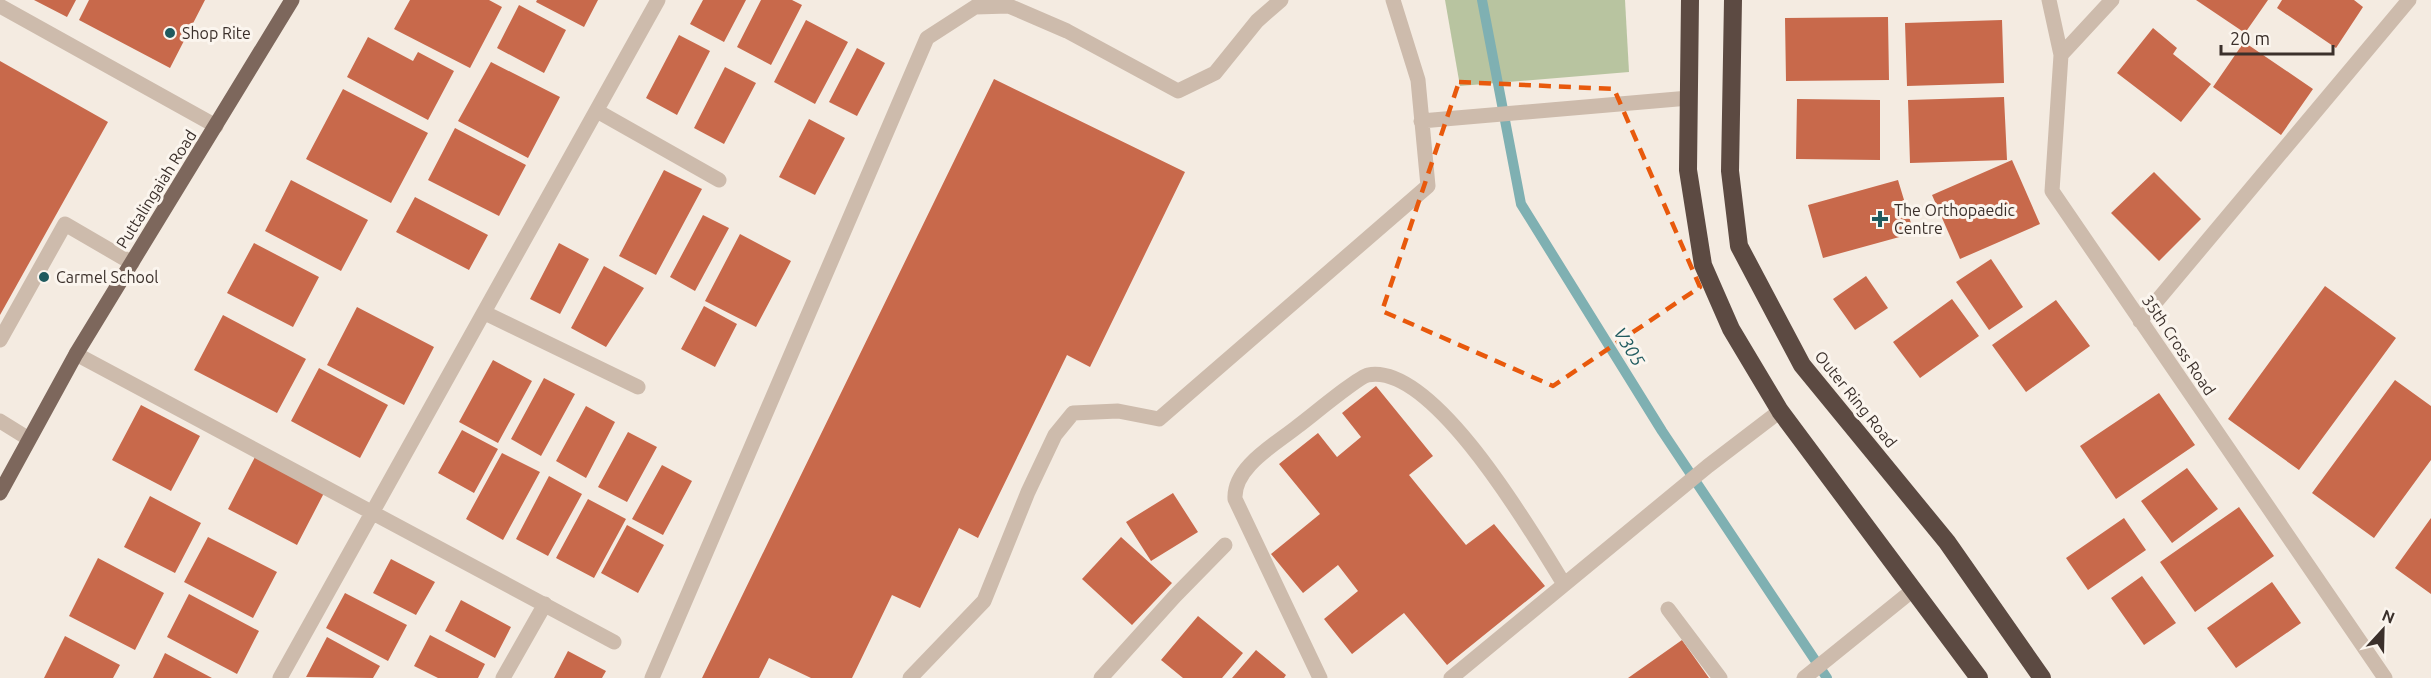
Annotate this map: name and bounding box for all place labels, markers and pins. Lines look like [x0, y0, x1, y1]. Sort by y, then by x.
place label: Shop Rite [182, 24, 251, 42]
marker: Shop Rite [163, 26, 177, 40]
place label: The Orthopaedic Centre [1894, 201, 2015, 237]
marker: The Orthopaedic Centre [1871, 210, 1889, 228]
place label: Carmel School [56, 268, 158, 286]
marker: Carmel School [37, 270, 51, 284]

